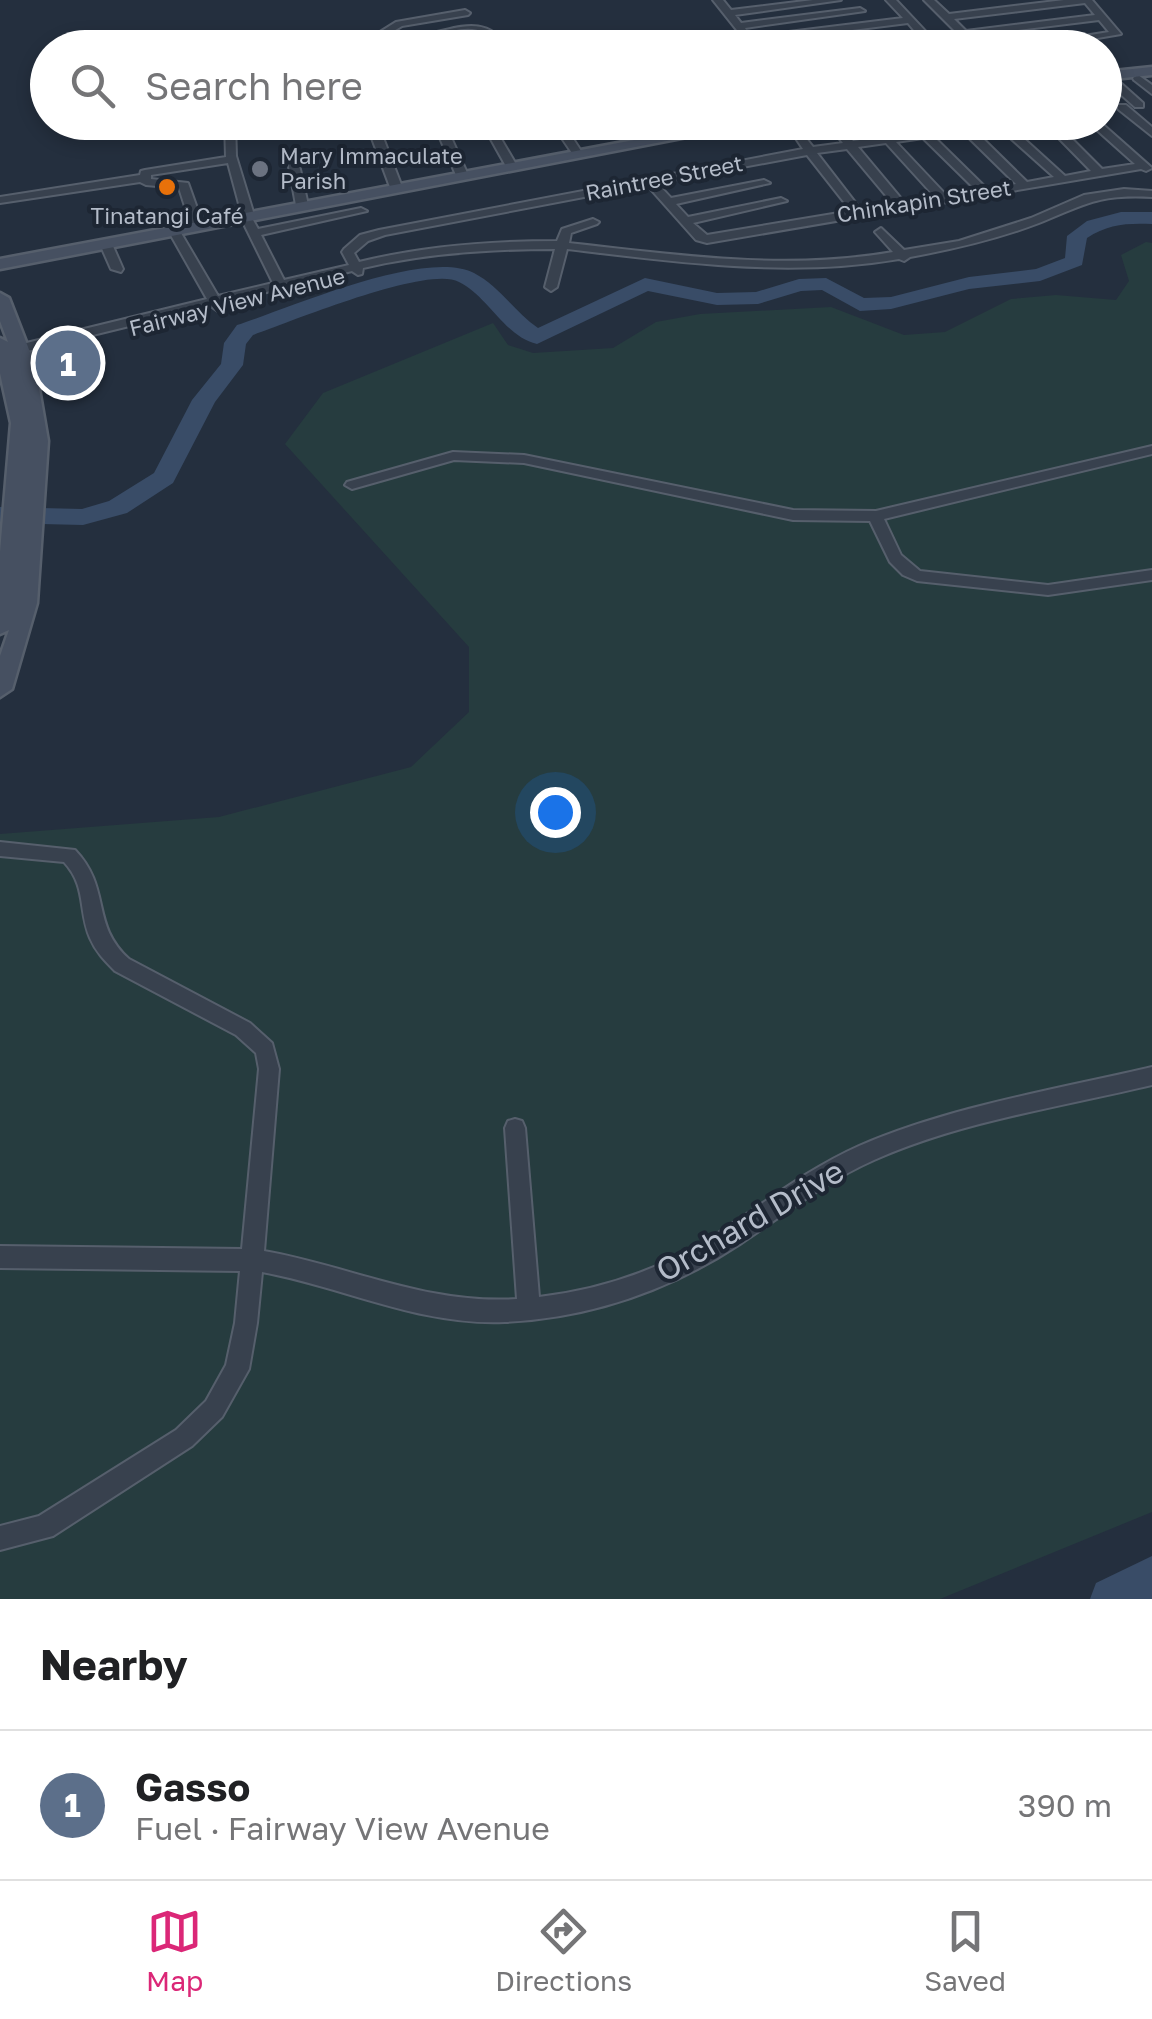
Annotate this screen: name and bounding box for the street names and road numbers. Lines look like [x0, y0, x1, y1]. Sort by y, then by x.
street label: Raintree Street [583, 149, 745, 206]
street label: Chinkapin Street [835, 173, 1013, 228]
street label: Fairway View Avenue [126, 262, 348, 341]
street label: Orchard Drive [649, 1151, 850, 1289]

